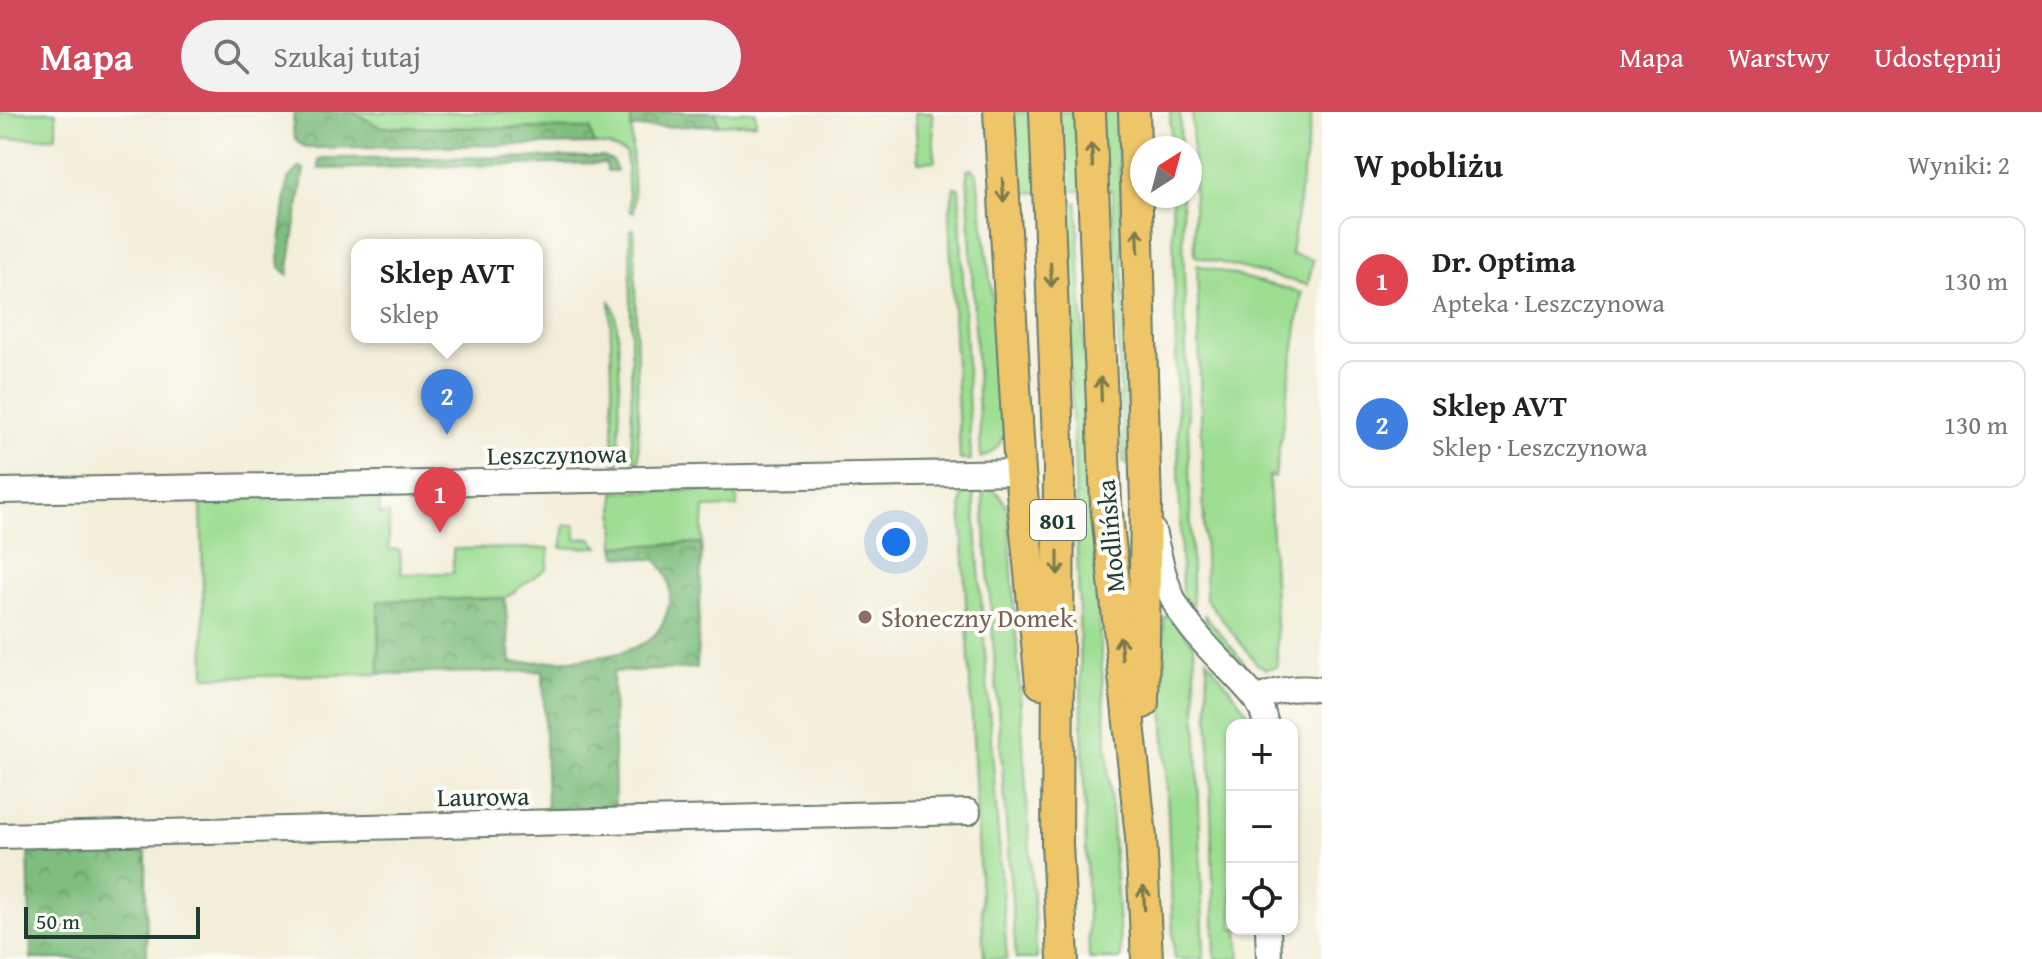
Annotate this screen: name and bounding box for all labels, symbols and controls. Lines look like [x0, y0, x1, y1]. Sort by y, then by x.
search box [181, 20, 741, 92]
text: Mapa [40, 28, 133, 84]
icon: search [209, 34, 253, 78]
text: Szukaj tutaj [273, 34, 421, 78]
text: Mapa [1619, 36, 1684, 77]
text: Warstwy [1728, 36, 1830, 77]
text: Udostępnij [1874, 36, 2002, 77]
north arrow [1130, 136, 1202, 208]
text: W pobliżu [1354, 140, 1503, 189]
one-way arrow [1084, 142, 1099, 169]
text: Wyniki: 2 [1908, 145, 2010, 184]
one-way arrow [996, 176, 1011, 203]
one-way arrow [1130, 227, 1145, 254]
popup [351, 239, 543, 343]
text: Dr. Optima [1432, 239, 1576, 283]
text: Sklep AVT [379, 250, 515, 294]
one-way arrow [1044, 261, 1059, 288]
text: 1 [1375, 261, 1389, 300]
text: 130 m [1943, 261, 2008, 300]
text: Apteka · Leszczynowa [1432, 283, 1665, 322]
text: Sklep [379, 294, 439, 333]
pin: 2 [421, 369, 473, 435]
one-way arrow [1094, 376, 1109, 403]
text: Sklep AVT [1432, 383, 1567, 427]
text: 2 [1375, 405, 1389, 444]
text: 130 m [1943, 405, 2008, 444]
text: Sklep · Leszczynowa [1432, 427, 1647, 466]
street label: Leszczynowa [487, 433, 628, 475]
pin: 1 [414, 467, 466, 533]
street label: Modlińska [1086, 477, 1134, 594]
road number: 801 [1030, 500, 1086, 540]
your location [876, 522, 916, 562]
one-way arrow [1050, 549, 1066, 576]
place label: Słoneczny Domek [881, 598, 1074, 637]
marker: Słoneczny Domek [856, 608, 874, 626]
one-way arrow [1114, 635, 1129, 662]
map controls [1226, 719, 1298, 935]
button: + [1226, 719, 1298, 791]
street label: Laurowa [436, 776, 530, 816]
button: − [1226, 791, 1298, 863]
button: locate [1226, 863, 1298, 935]
one-way arrow [1136, 885, 1151, 912]
scale bar [24, 903, 200, 939]
text: 50 m [36, 905, 80, 937]

